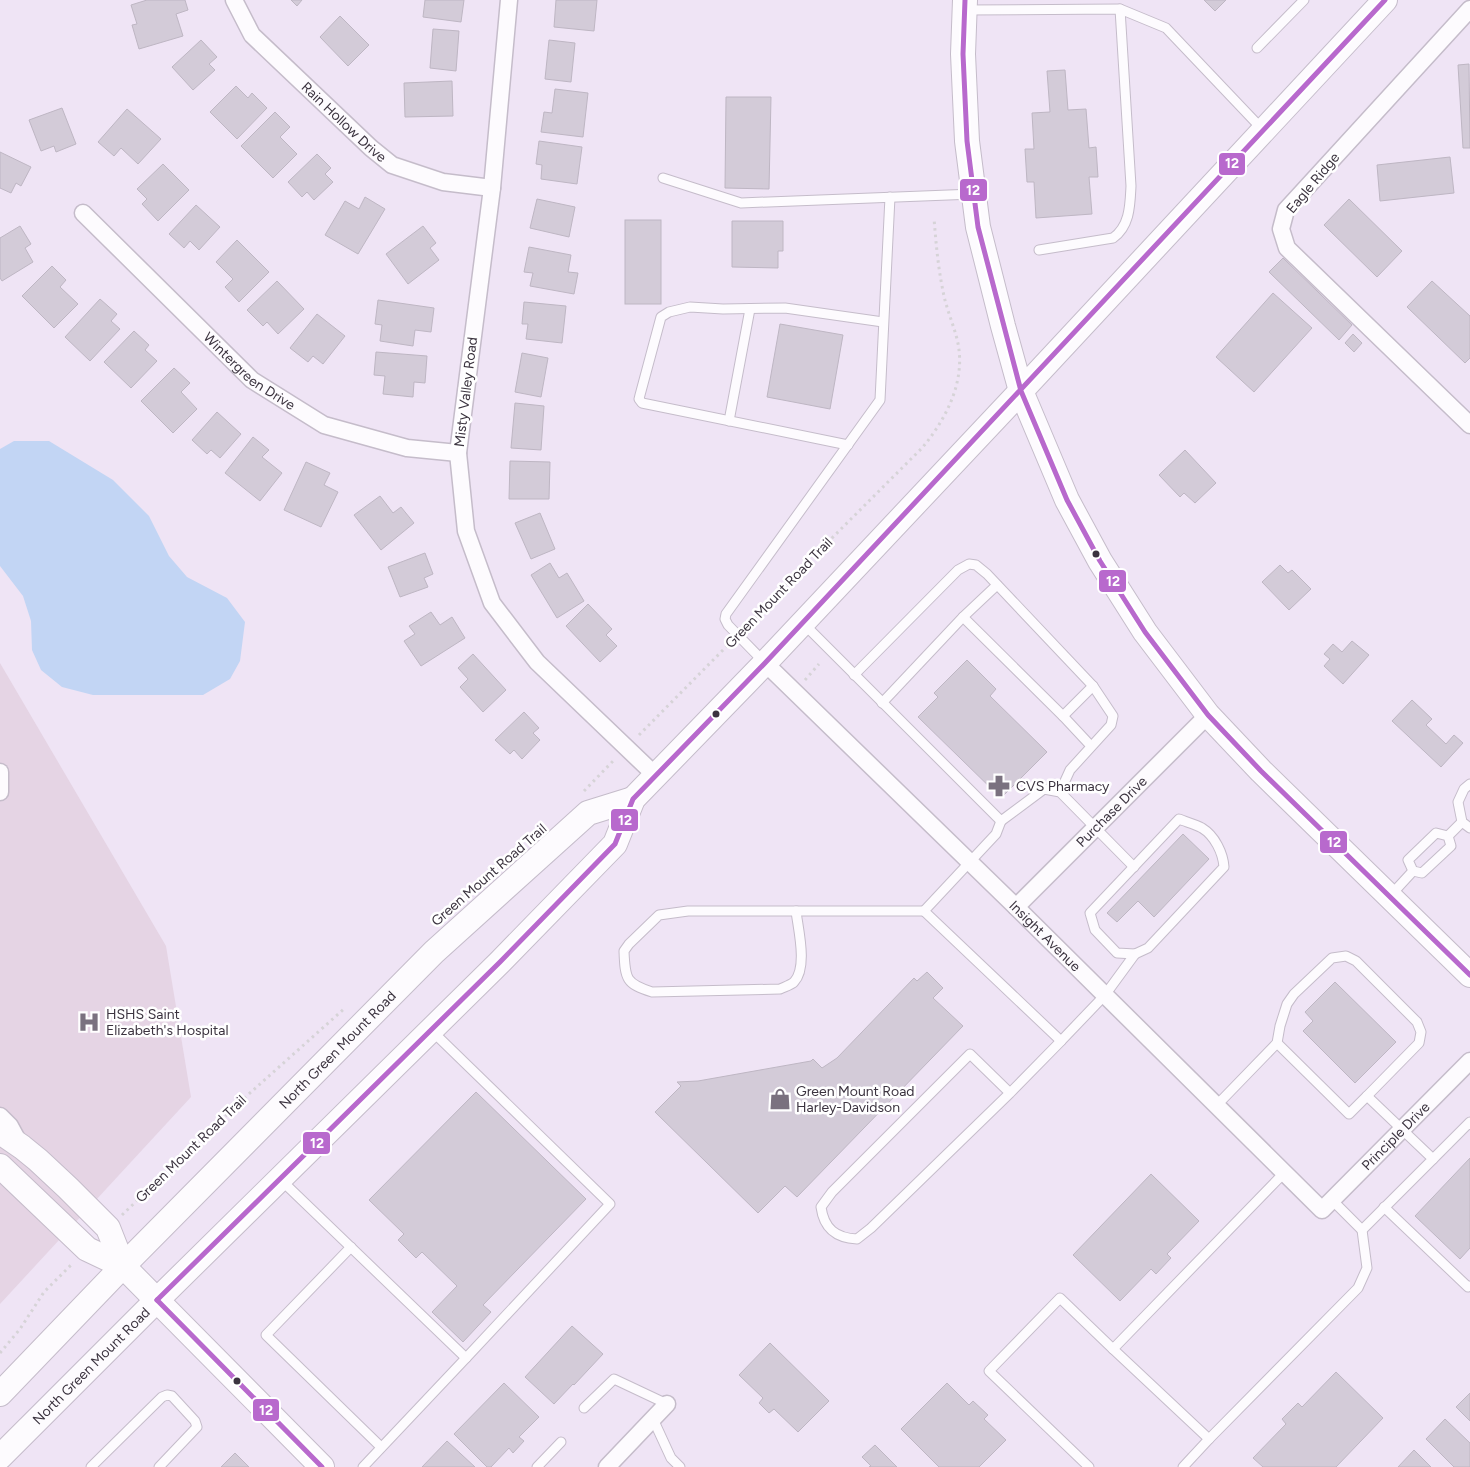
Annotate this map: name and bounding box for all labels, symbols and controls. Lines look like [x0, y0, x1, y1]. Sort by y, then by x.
street label: Rain Hollow Drive [298, 78, 390, 166]
street label: Eagle Ridge [1283, 149, 1343, 217]
line badge: 12 [1218, 152, 1246, 176]
text: 12 [1225, 155, 1239, 172]
line badge: 12 [959, 178, 988, 202]
text: 12 [966, 182, 980, 199]
street label: Wintergreen Drive [200, 329, 299, 414]
street label: Misty Valley Road [451, 336, 481, 448]
street label: Green Mount Road Trail [722, 534, 836, 652]
unlabelled marker [1091, 549, 1101, 559]
line badge: 12 [1098, 569, 1127, 593]
text: 12 [1106, 573, 1120, 590]
unlabelled marker [711, 709, 721, 719]
street label: Purchase Drive [1072, 772, 1151, 851]
pharmacy icon: CVS Pharmacy [986, 773, 1012, 799]
place label: CVS Pharmacy [1016, 778, 1110, 795]
line badge: 12 [610, 808, 639, 832]
text: 12 [618, 812, 632, 829]
street label: Green Mount Road Trail [428, 820, 550, 930]
line badge: 12 [1319, 830, 1348, 854]
text: 12 [1327, 834, 1341, 851]
street label: Insight Avenue [1006, 897, 1085, 975]
street label: North Green Mount Road [275, 987, 399, 1112]
place label: HSHS Saint Elizabeth's Hospital [106, 1006, 229, 1039]
hospital icon: HSHS Saint Elizabeth's Hospital [76, 1009, 102, 1035]
place label: Green Mount Road Harley-Davidson [796, 1083, 915, 1116]
shop icon: Green Mount Road Harley-Davidson [767, 1086, 793, 1112]
street label: Green Mount Road Trail [132, 1092, 250, 1206]
street label: Principle Drive [1358, 1098, 1433, 1174]
line badge: 12 [302, 1131, 331, 1155]
text: 12 [310, 1135, 324, 1152]
street label: North Green Mount Road [29, 1304, 153, 1428]
unlabelled marker [232, 1376, 242, 1386]
line badge: 12 [252, 1398, 280, 1422]
text: 12 [259, 1402, 273, 1419]

